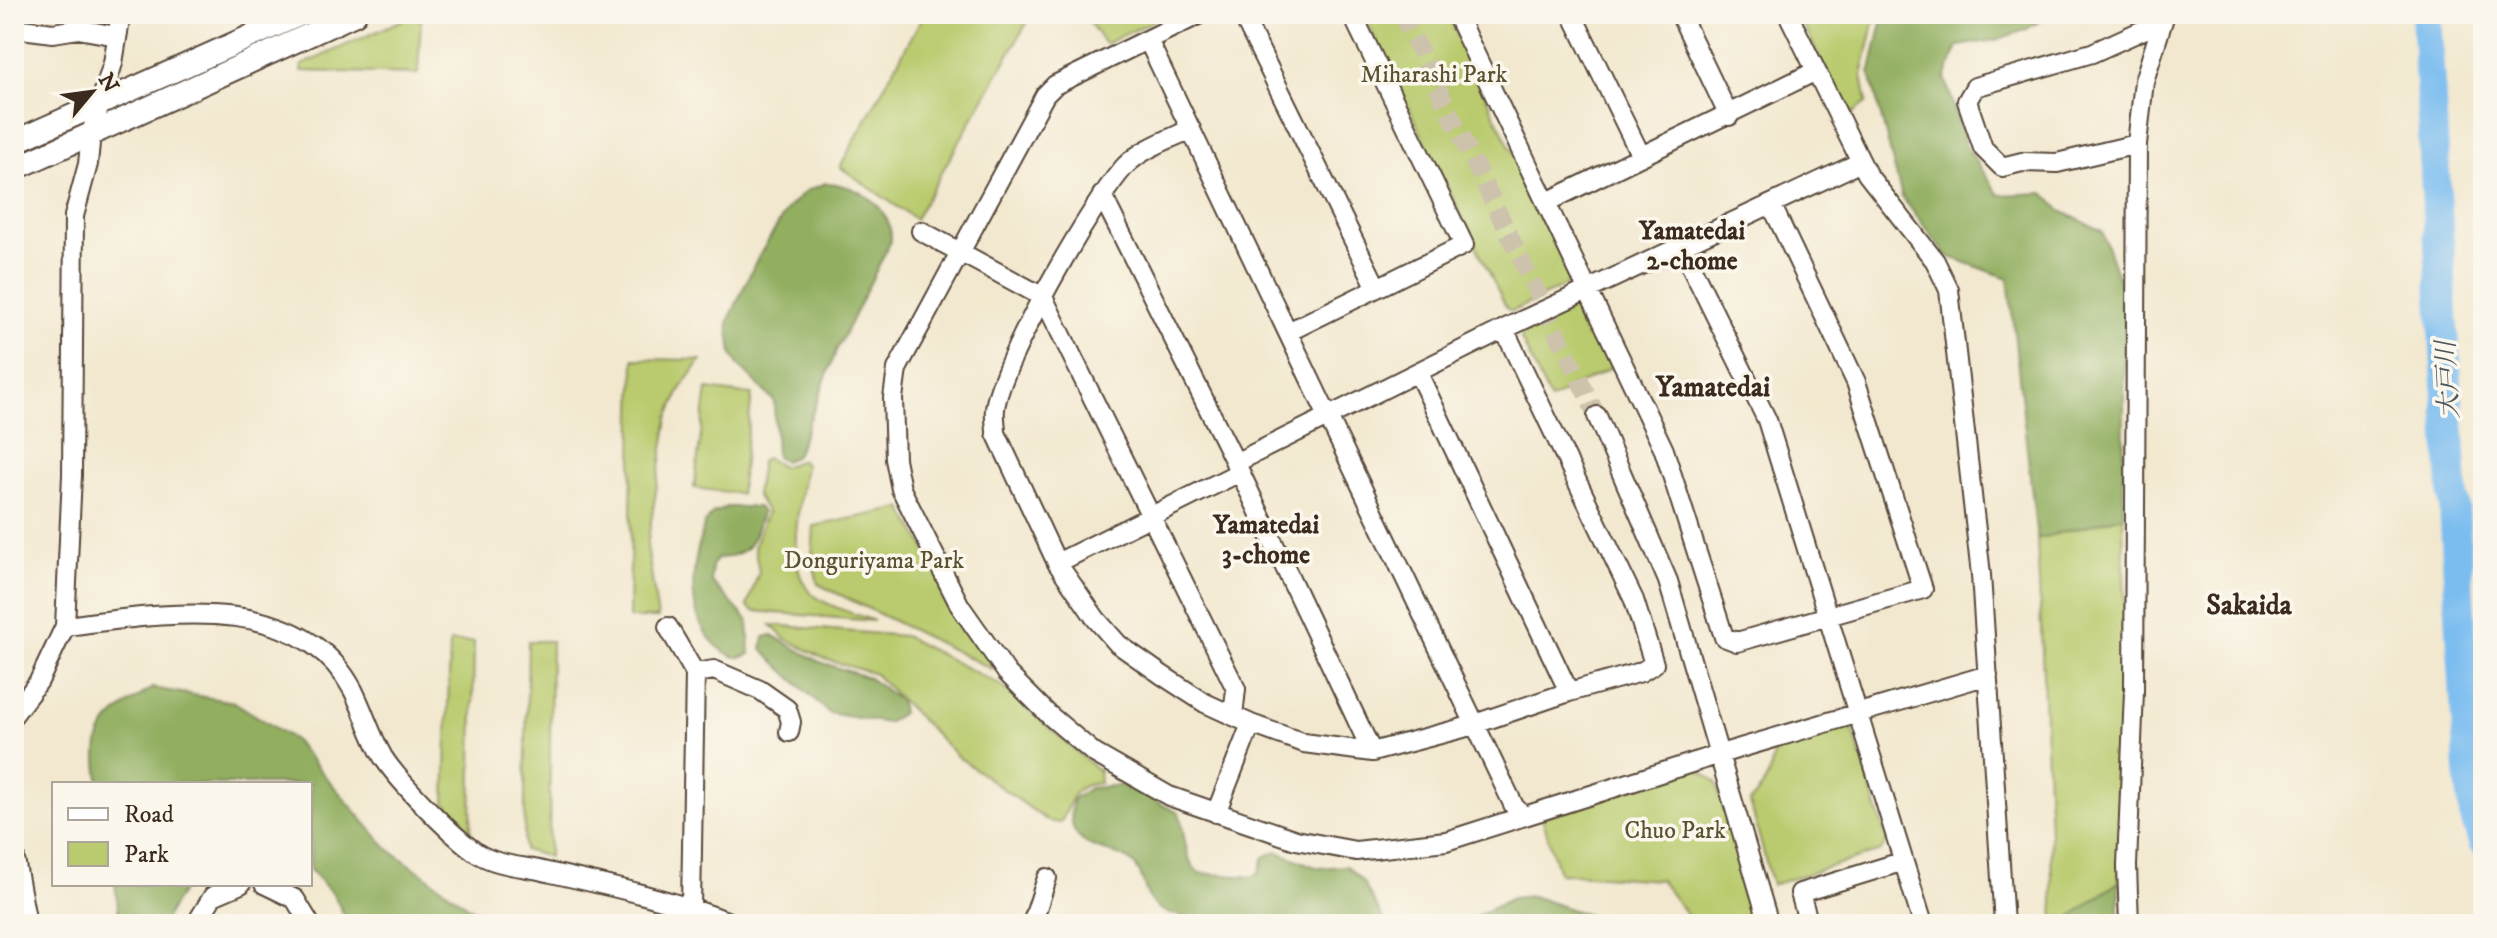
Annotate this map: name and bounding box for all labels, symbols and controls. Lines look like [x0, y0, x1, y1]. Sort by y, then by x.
north arrow [52, 52, 132, 132]
park label: Miharashi Park [1361, 60, 1508, 90]
text: N [92, 69, 124, 97]
district label: Yamatedai 2-chome [1638, 215, 1745, 278]
water label: 大戸川 [2430, 337, 2467, 420]
district label: Yamatedai [1655, 370, 1770, 405]
district label: Yamatedai 3-chome [1212, 509, 1319, 572]
park label: Donguriyama Park [784, 546, 964, 576]
district label: Sakaida [2206, 588, 2293, 623]
legend [52, 782, 312, 886]
text: Road [124, 800, 174, 830]
park label: Chuo Park [1624, 816, 1726, 846]
text: Park [124, 840, 169, 870]

